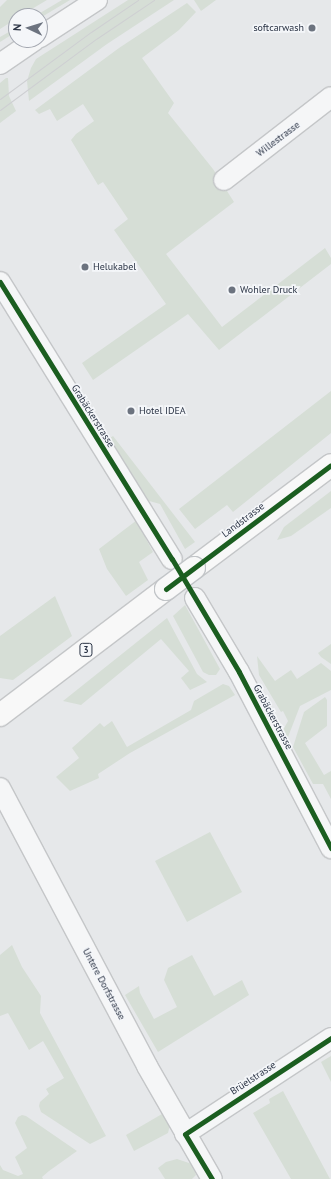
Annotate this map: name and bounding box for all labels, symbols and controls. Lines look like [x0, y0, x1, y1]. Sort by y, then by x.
north arrow [8, 8, 48, 48]
place label: softcarwash [253, 22, 304, 34]
text: N [10, 23, 24, 31]
marker: softcarwash [307, 23, 317, 33]
street label: Willestrasse [254, 119, 302, 159]
place label: Helukabel [93, 261, 136, 273]
marker: Helukabel [80, 262, 90, 272]
place label: Wohler Druck [240, 284, 297, 296]
marker: Wohler Druck [227, 285, 237, 295]
street label: Grabäckerstrasse [69, 382, 117, 450]
place label: Hotel IDEA [139, 405, 186, 417]
marker: Hotel IDEA [126, 406, 136, 416]
street label: Landstrasse [219, 500, 267, 540]
road number: 3 [79, 643, 93, 657]
street label: Grabäckerstrasse [251, 682, 295, 752]
street label: Untere Dorfstrasse [80, 946, 128, 1022]
street label: Brüelstrasse [228, 1059, 278, 1097]

